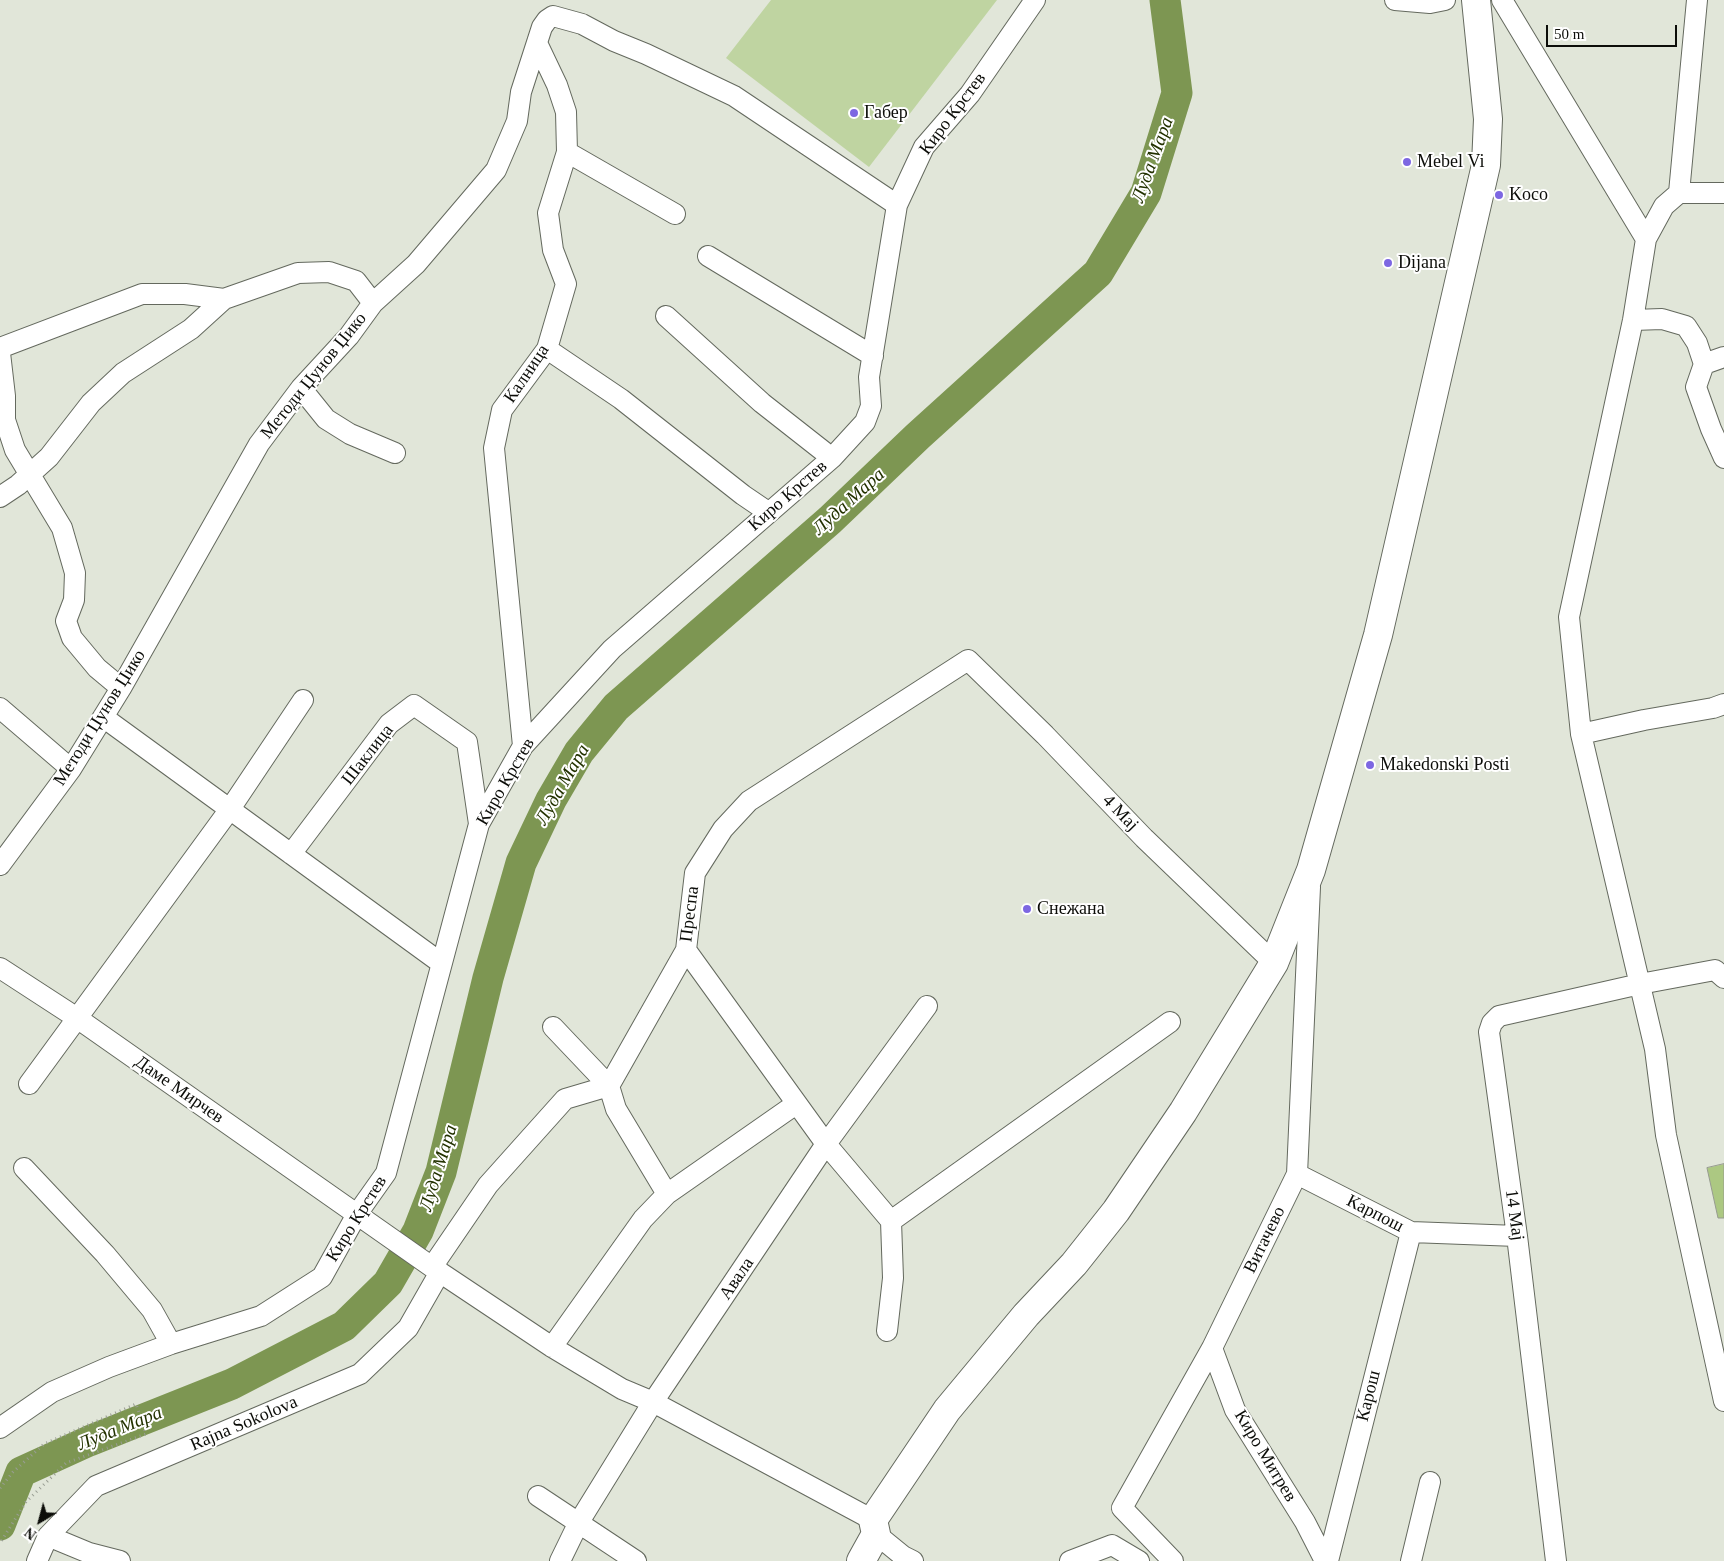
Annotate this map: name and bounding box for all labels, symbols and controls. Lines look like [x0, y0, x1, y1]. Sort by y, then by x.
scale bar [1549, 15, 1680, 47]
text: 50 m [1554, 26, 1584, 42]
street label: Киро Крстев [915, 69, 991, 159]
place label: Габер [864, 102, 908, 124]
marker: Габер [848, 107, 860, 119]
water label: Луда Мара [1127, 114, 1179, 206]
place label: Mebel Vi [1417, 151, 1484, 173]
marker: Mebel Vi [1401, 156, 1413, 168]
place label: Koco [1509, 184, 1548, 206]
marker: Koco [1493, 189, 1505, 201]
place label: Dijana [1398, 252, 1446, 274]
marker: Dijana [1382, 257, 1394, 269]
street label: Методи Џунов Џико [256, 308, 372, 444]
street label: Калница [500, 341, 554, 407]
street label: Киро Крстев [744, 456, 832, 536]
water label: Луда Мара [808, 464, 890, 540]
street label: Методи Џунов Џико [49, 646, 151, 790]
street label: Шаклица [338, 720, 398, 790]
street label: Киро Крстев [472, 734, 540, 830]
water label: Луда Мара [531, 741, 595, 829]
place label: Makedonski Posti [1380, 754, 1510, 776]
marker: Makedonski Posti [1364, 759, 1376, 771]
street label: 4 Мај [1097, 790, 1143, 836]
street label: Преспа [676, 885, 704, 943]
place label: Снежана [1037, 898, 1105, 920]
marker: Снежана [1021, 903, 1033, 915]
street label: Даме Мирчев [130, 1051, 228, 1129]
water label: Луда Мара [415, 1122, 463, 1214]
street label: Киро Крстев [322, 1172, 392, 1266]
street label: 14 Мај [1500, 1188, 1528, 1242]
street label: Карпош [1343, 1190, 1407, 1238]
street label: Витачево [1240, 1203, 1290, 1277]
street label: Авала [715, 1254, 759, 1304]
street label: Карош [1352, 1368, 1386, 1424]
street label: Rajna Sokolova [187, 1392, 301, 1456]
water label: Луда Мара [74, 1402, 166, 1456]
street label: Киро Митрев [1229, 1406, 1301, 1506]
north arrow [15, 1496, 65, 1546]
text: N [22, 1524, 39, 1542]

